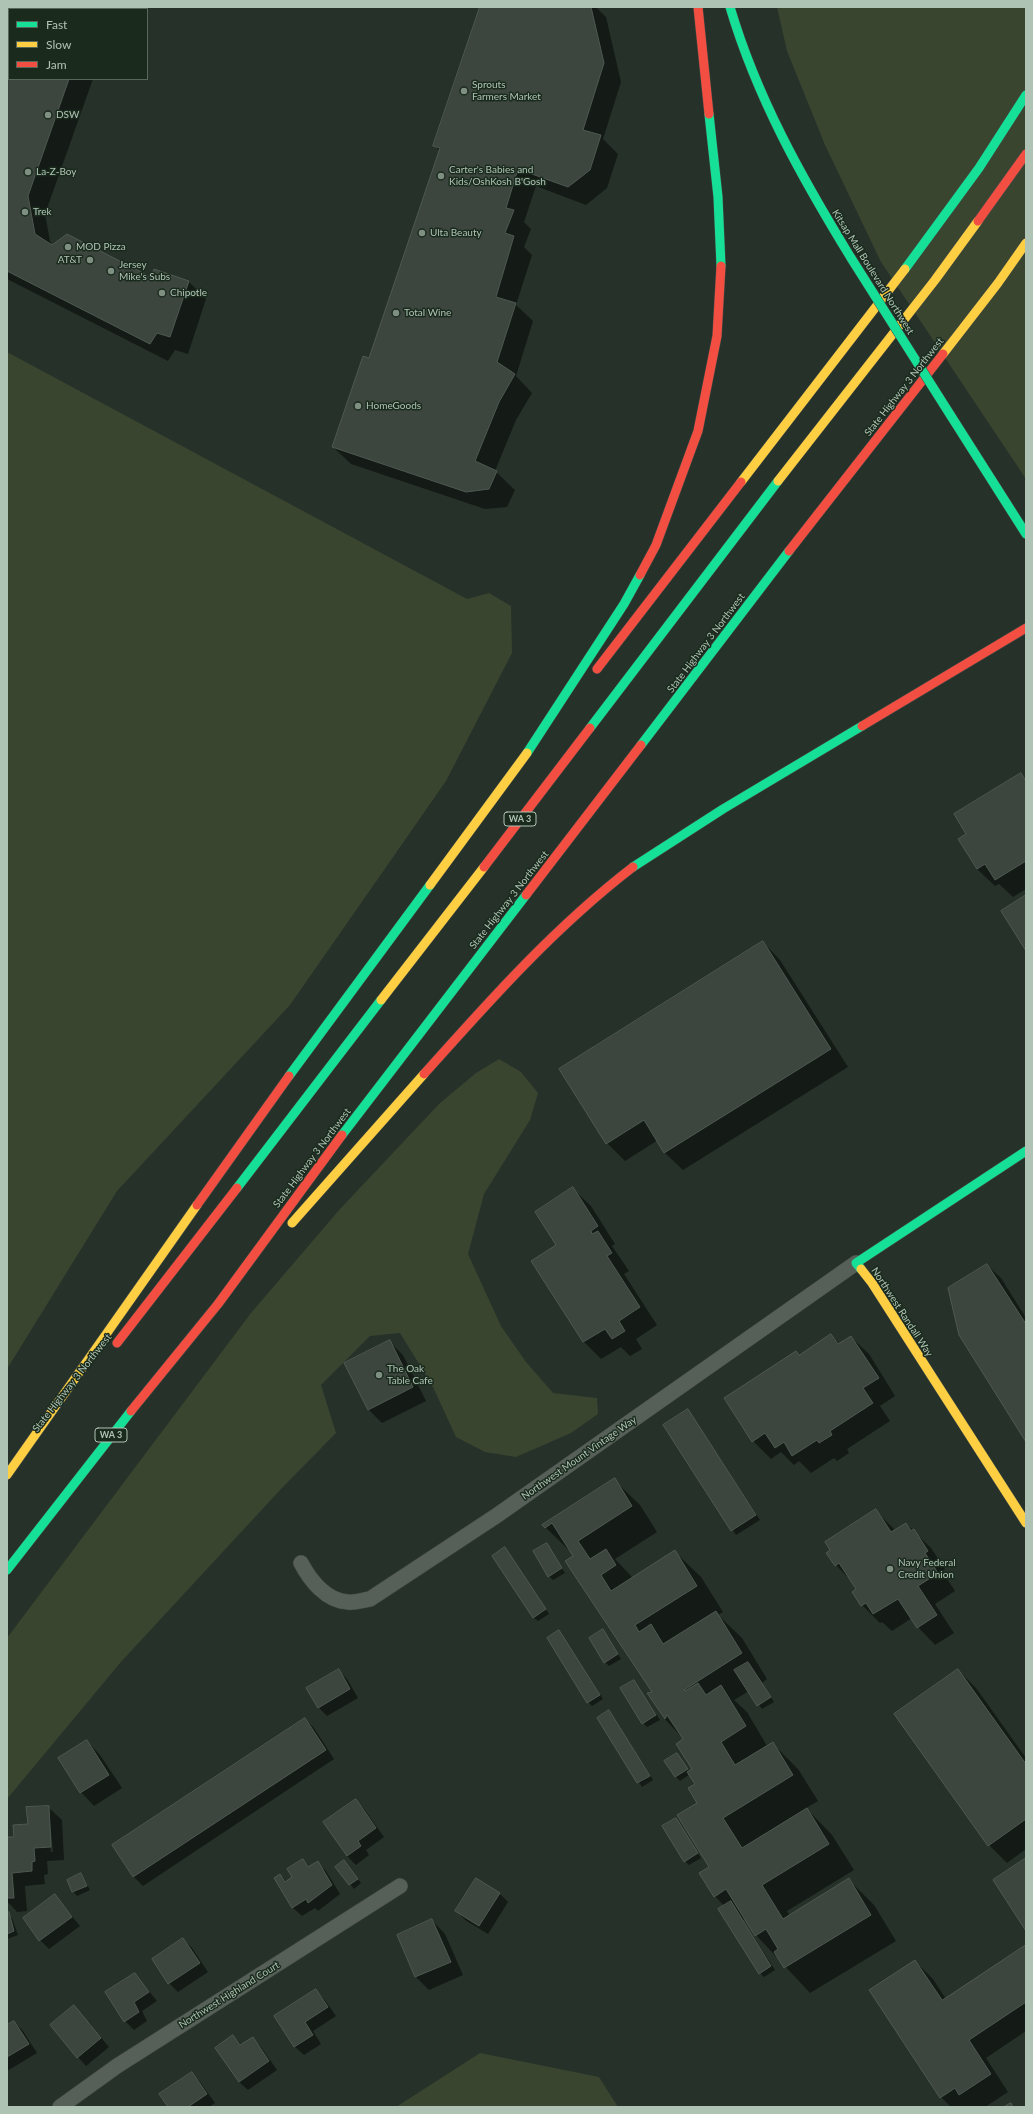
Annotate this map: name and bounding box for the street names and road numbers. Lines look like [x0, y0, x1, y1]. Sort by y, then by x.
street label: Kitsap Mall Boulevard Northwest [829, 207, 917, 337]
street label: State Highway 3 Northwest [862, 335, 946, 439]
street label: State Highway 3 Northwest [665, 591, 747, 695]
road number: WA 3 [504, 812, 536, 826]
street label: State Highway 3 Northwest [467, 848, 551, 952]
street label: State Highway 3 Northwest [271, 1106, 353, 1210]
street label: Northwest Randall Way [869, 1265, 935, 1359]
street label: State Highway 3 Northwest [30, 1331, 114, 1435]
street label: Northwest Mount Vintage Way [519, 1414, 639, 1502]
road number: WA 3 [95, 1428, 127, 1442]
street label: Northwest Highland Court [176, 1959, 282, 2031]

